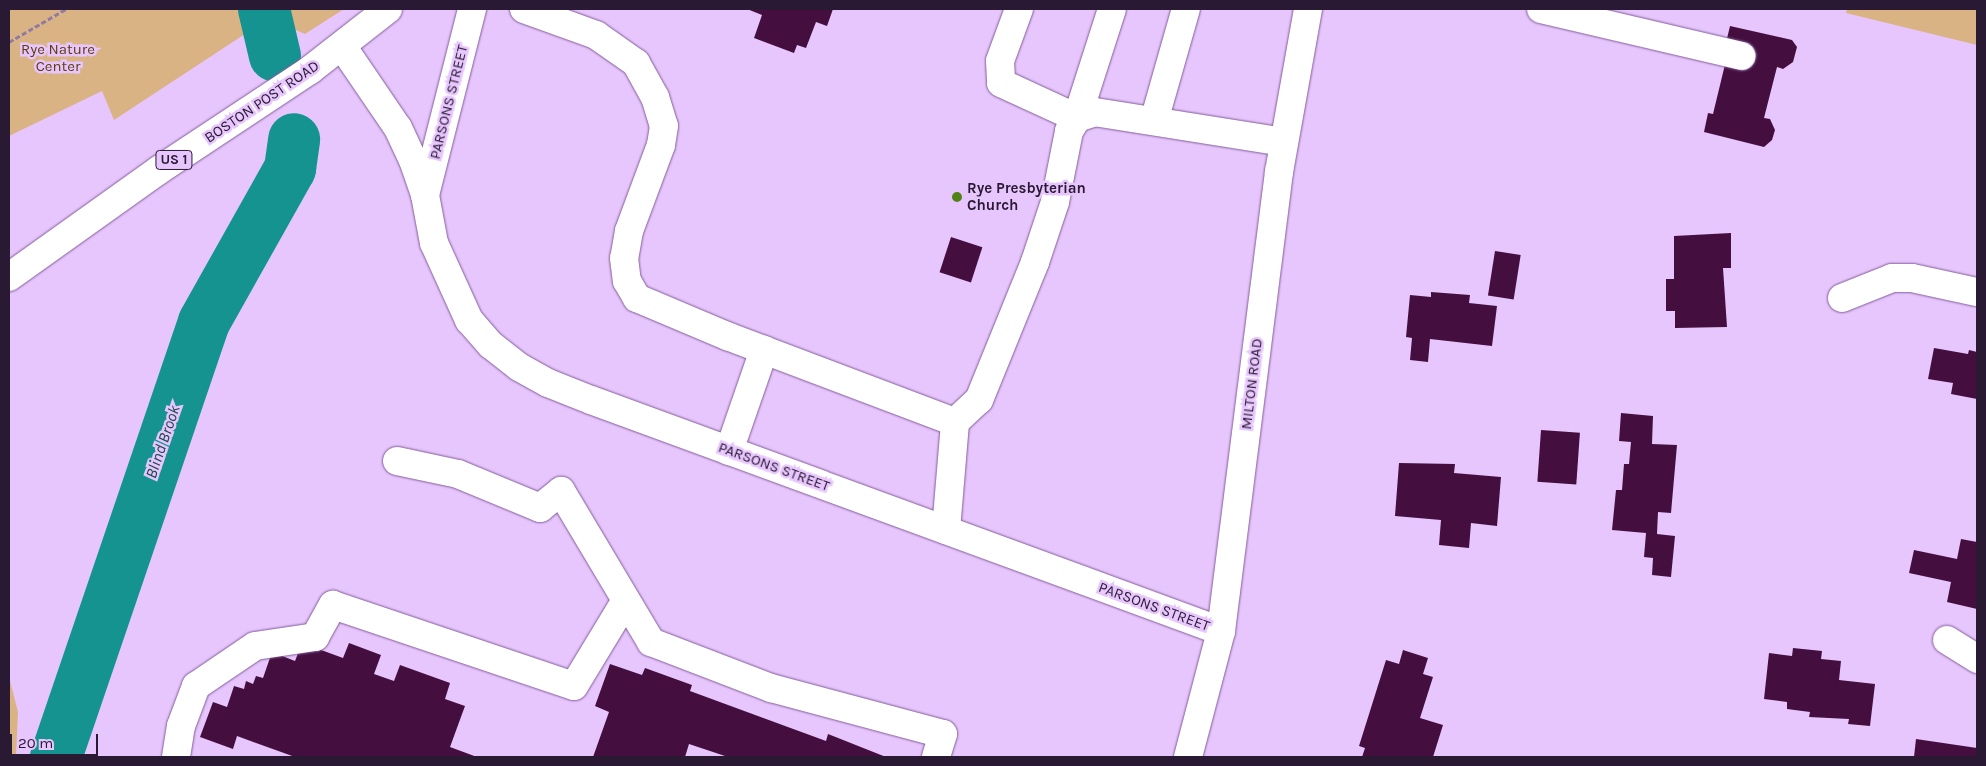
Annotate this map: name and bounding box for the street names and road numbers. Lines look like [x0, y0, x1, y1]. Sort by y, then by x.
street label: PARSONS STREET [426, 43, 472, 161]
street label: BOSTON POST ROAD [201, 57, 323, 147]
road number: US 1 [155, 148, 193, 172]
street label: MILTON ROAD [1237, 337, 1267, 431]
street label: PARSONS STREET [716, 438, 832, 496]
street label: PARSONS STREET [1096, 578, 1212, 636]

